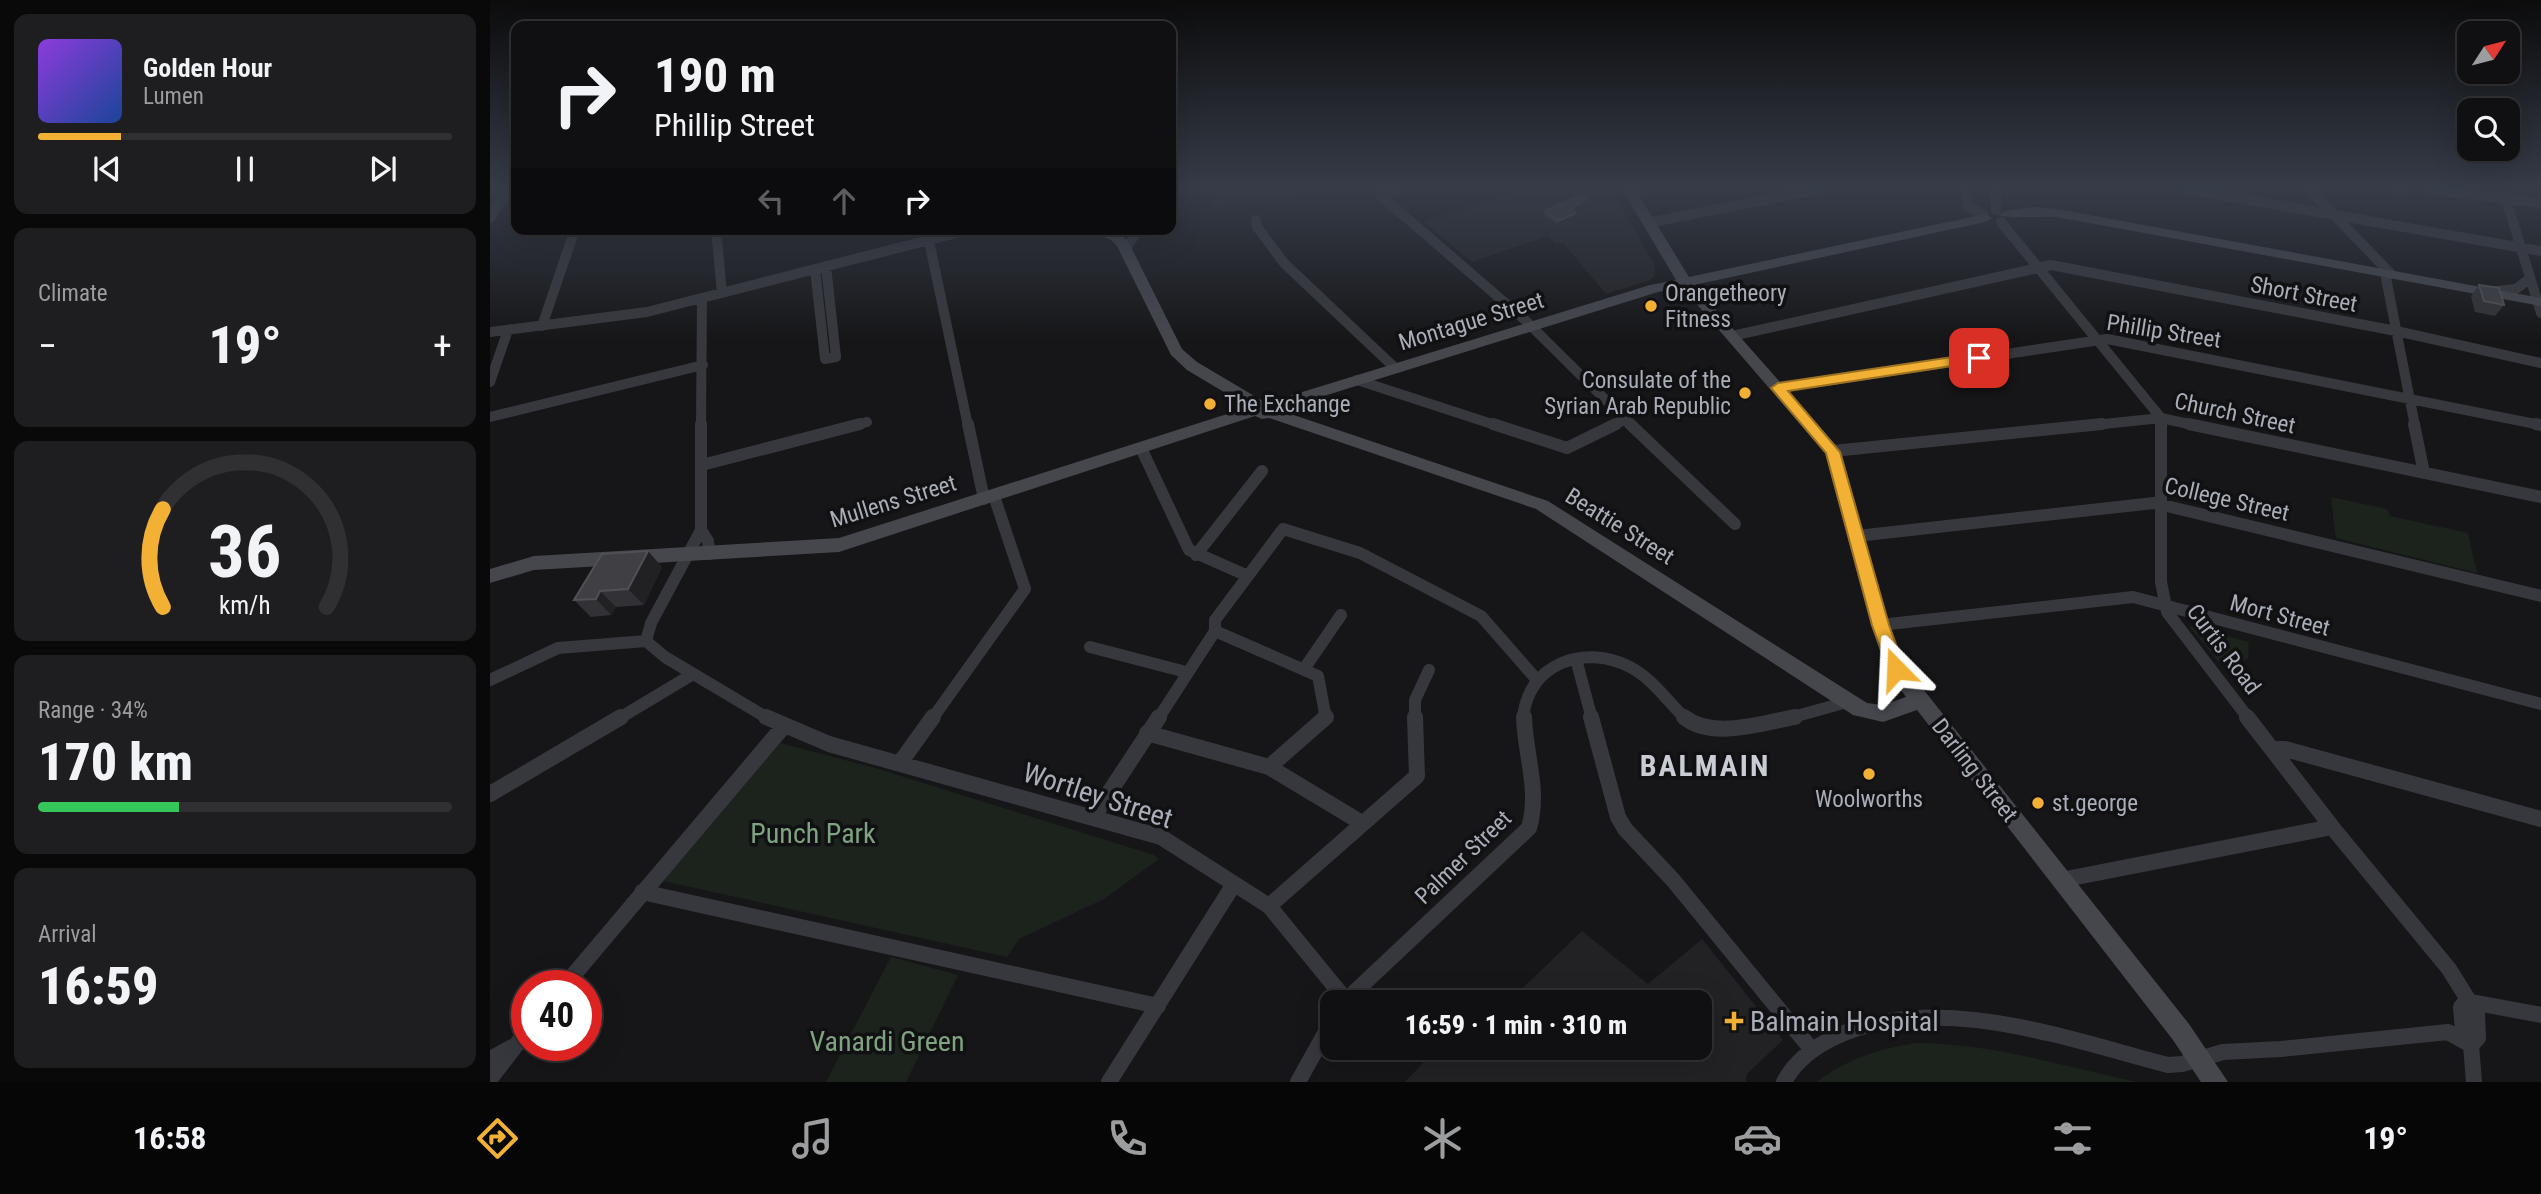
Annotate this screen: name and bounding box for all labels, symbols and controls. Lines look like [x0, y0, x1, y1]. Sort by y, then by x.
north arrow [2457, 21, 2520, 84]
map controls [2457, 21, 2520, 161]
text: 190 m [654, 47, 776, 104]
icon: right [539, 49, 630, 140]
text: Golden Hour [143, 53, 272, 83]
text: Lumen [143, 83, 204, 110]
button: search [2457, 98, 2520, 161]
text: Phillip Street [654, 106, 815, 144]
icon: previous [88, 150, 126, 188]
icon: pause [226, 150, 264, 188]
icon: next [364, 150, 402, 188]
icon: left [752, 182, 790, 220]
icon: ahead [825, 182, 863, 220]
icon: right [898, 182, 936, 220]
street label: Short Street [2248, 271, 2360, 318]
text: Climate [38, 280, 108, 307]
place label: Orangetheory Fitness [1665, 280, 1787, 333]
street label: Montague Street [1395, 287, 1547, 356]
marker: Orangetheory Fitness [1643, 298, 1659, 314]
street label: Phillip Street [2105, 309, 2223, 354]
text: 19° [208, 315, 282, 376]
text: − [38, 324, 57, 368]
text: + [433, 324, 452, 368]
pin [1949, 328, 2009, 388]
icon: arrive [1960, 339, 1998, 377]
place label: Consulate of the Syrian Arab Republic [1544, 367, 1731, 420]
marker: Consulate of the Syrian Arab Republic [1737, 385, 1753, 401]
street label: Church Street [2172, 388, 2298, 439]
place label: The Exchange [1224, 391, 1350, 418]
marker: The Exchange [1202, 396, 1218, 412]
street label: Mullens Street [827, 469, 960, 533]
street label: College Street [2162, 472, 2292, 527]
street label: Beattie Street [1560, 482, 1679, 571]
text: 36 [208, 509, 282, 595]
street label: Mort Street [2227, 589, 2333, 642]
text: km/h [219, 591, 271, 620]
street label: Curtis Road [2181, 599, 2266, 700]
position arrow [1859, 632, 1933, 706]
text: Range · 34% [38, 697, 148, 724]
street label: Darling Street [1926, 713, 2023, 827]
text: 170 km [38, 732, 193, 793]
district label: BALMAIN [1640, 748, 1770, 783]
street label: Wortley Street [1019, 756, 1177, 835]
marker: Woolworths [1861, 766, 1877, 782]
place label: Woolworths [1815, 786, 1923, 813]
place label: st.george [2052, 790, 2138, 817]
marker: st.george [2030, 795, 2046, 811]
street label: Palmer Street [1410, 805, 1517, 910]
park label: Punch Park [750, 817, 876, 850]
text: Arrival [38, 921, 97, 948]
text: 16:59 [38, 956, 158, 1017]
speed limit sign: 40 [511, 970, 602, 1061]
place label: Balmain Hospital [1750, 1005, 1939, 1038]
text: 16:59 · 1 min · 310 m [1405, 1010, 1627, 1040]
marker: Balmain Hospital [1724, 1011, 1744, 1031]
park label: Vanardi Green [809, 1025, 965, 1058]
icon: directions [473, 1114, 522, 1163]
icon: music [788, 1114, 837, 1163]
icon: phone [1103, 1114, 1152, 1163]
icon: climate [1418, 1114, 1467, 1163]
icon: car [1733, 1114, 1782, 1163]
icon: filters [2048, 1114, 2097, 1163]
text: 16:58 [133, 1119, 206, 1157]
text: 19° [2363, 1119, 2408, 1157]

